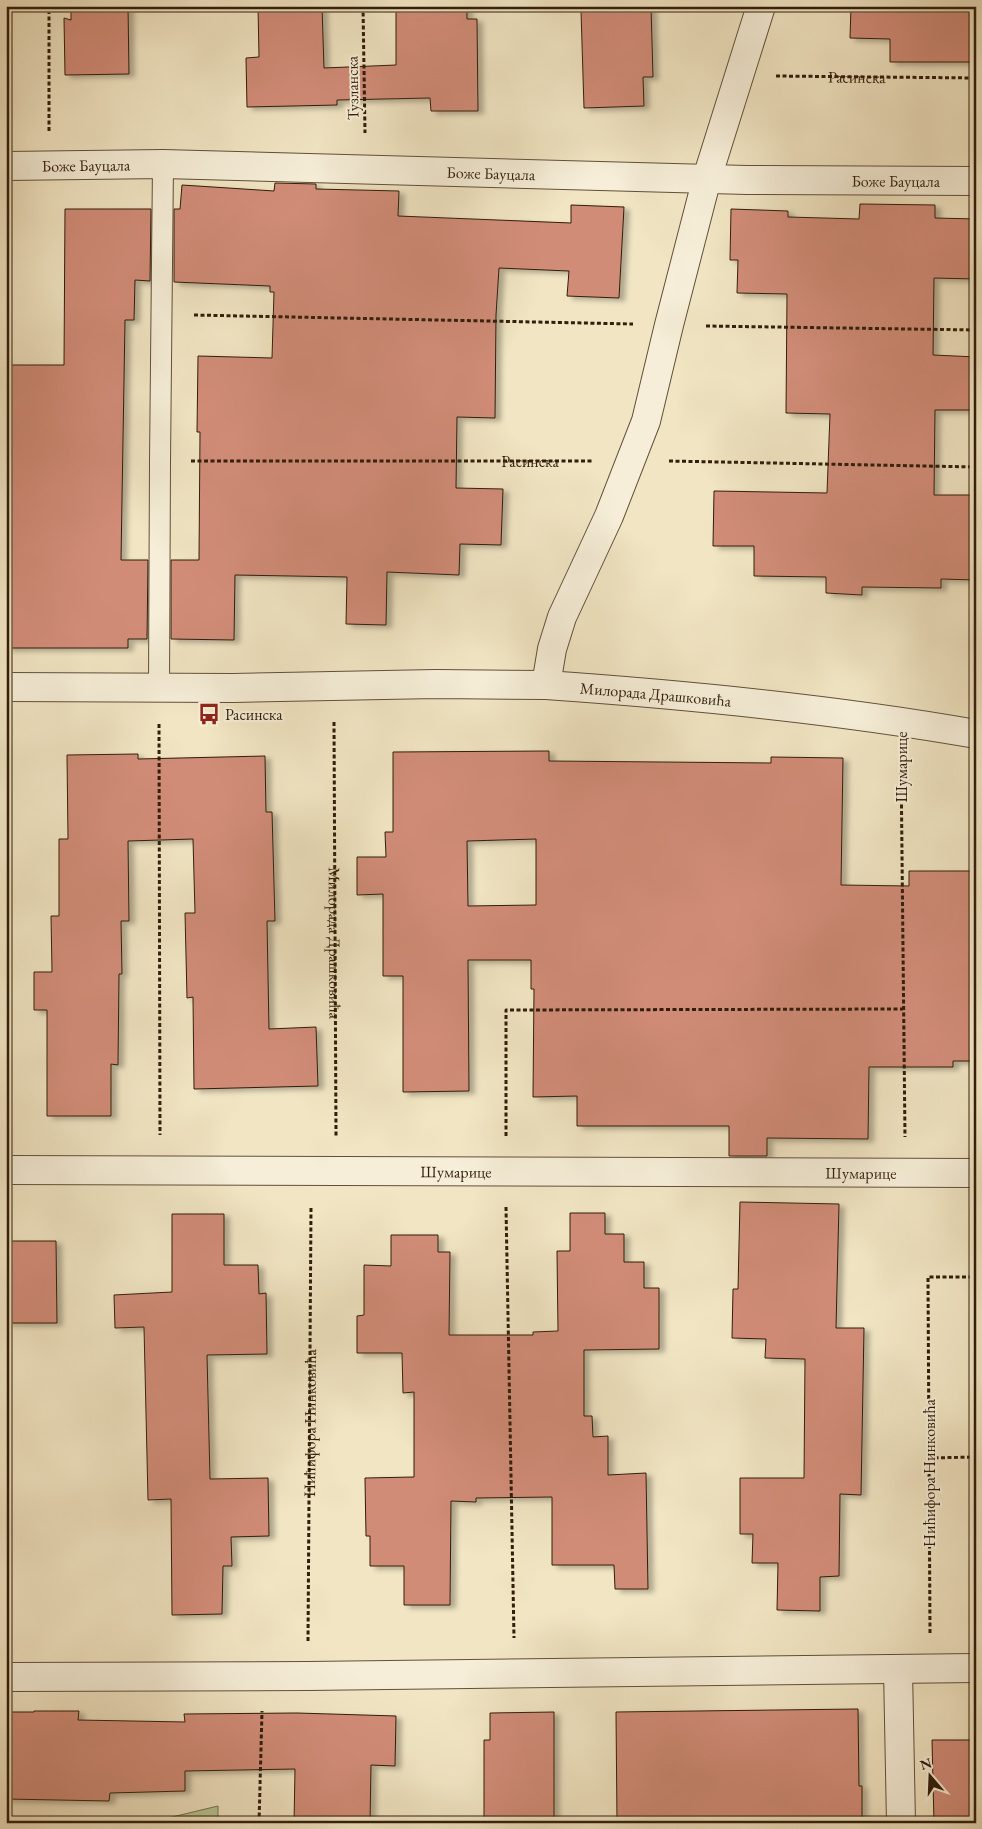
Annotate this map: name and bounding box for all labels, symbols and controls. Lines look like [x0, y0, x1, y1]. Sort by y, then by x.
street label: Тузланска [341, 55, 364, 120]
street label: Расинска [828, 67, 887, 88]
street label: Боже Бауцала [42, 154, 131, 177]
street label: Боже Бауцала [446, 162, 536, 185]
street label: Боже Бауцала [851, 170, 941, 192]
street label: Расинска [501, 451, 559, 472]
street label: Милорада Драшковића [579, 677, 733, 712]
bus stop icon: Расинска [196, 701, 222, 727]
place label: Расинска [225, 704, 283, 725]
street label: Шумарице [891, 731, 912, 803]
street label: Милорада Драшковића [324, 867, 345, 1020]
street label: Шумарице [420, 1161, 492, 1183]
street label: Шумарице [825, 1163, 897, 1184]
street label: Нићифора Нинковића [299, 1348, 321, 1497]
street label: Нићифора Нинковића [919, 1398, 940, 1547]
north arrow [904, 1752, 954, 1802]
text: N [917, 1753, 935, 1774]

